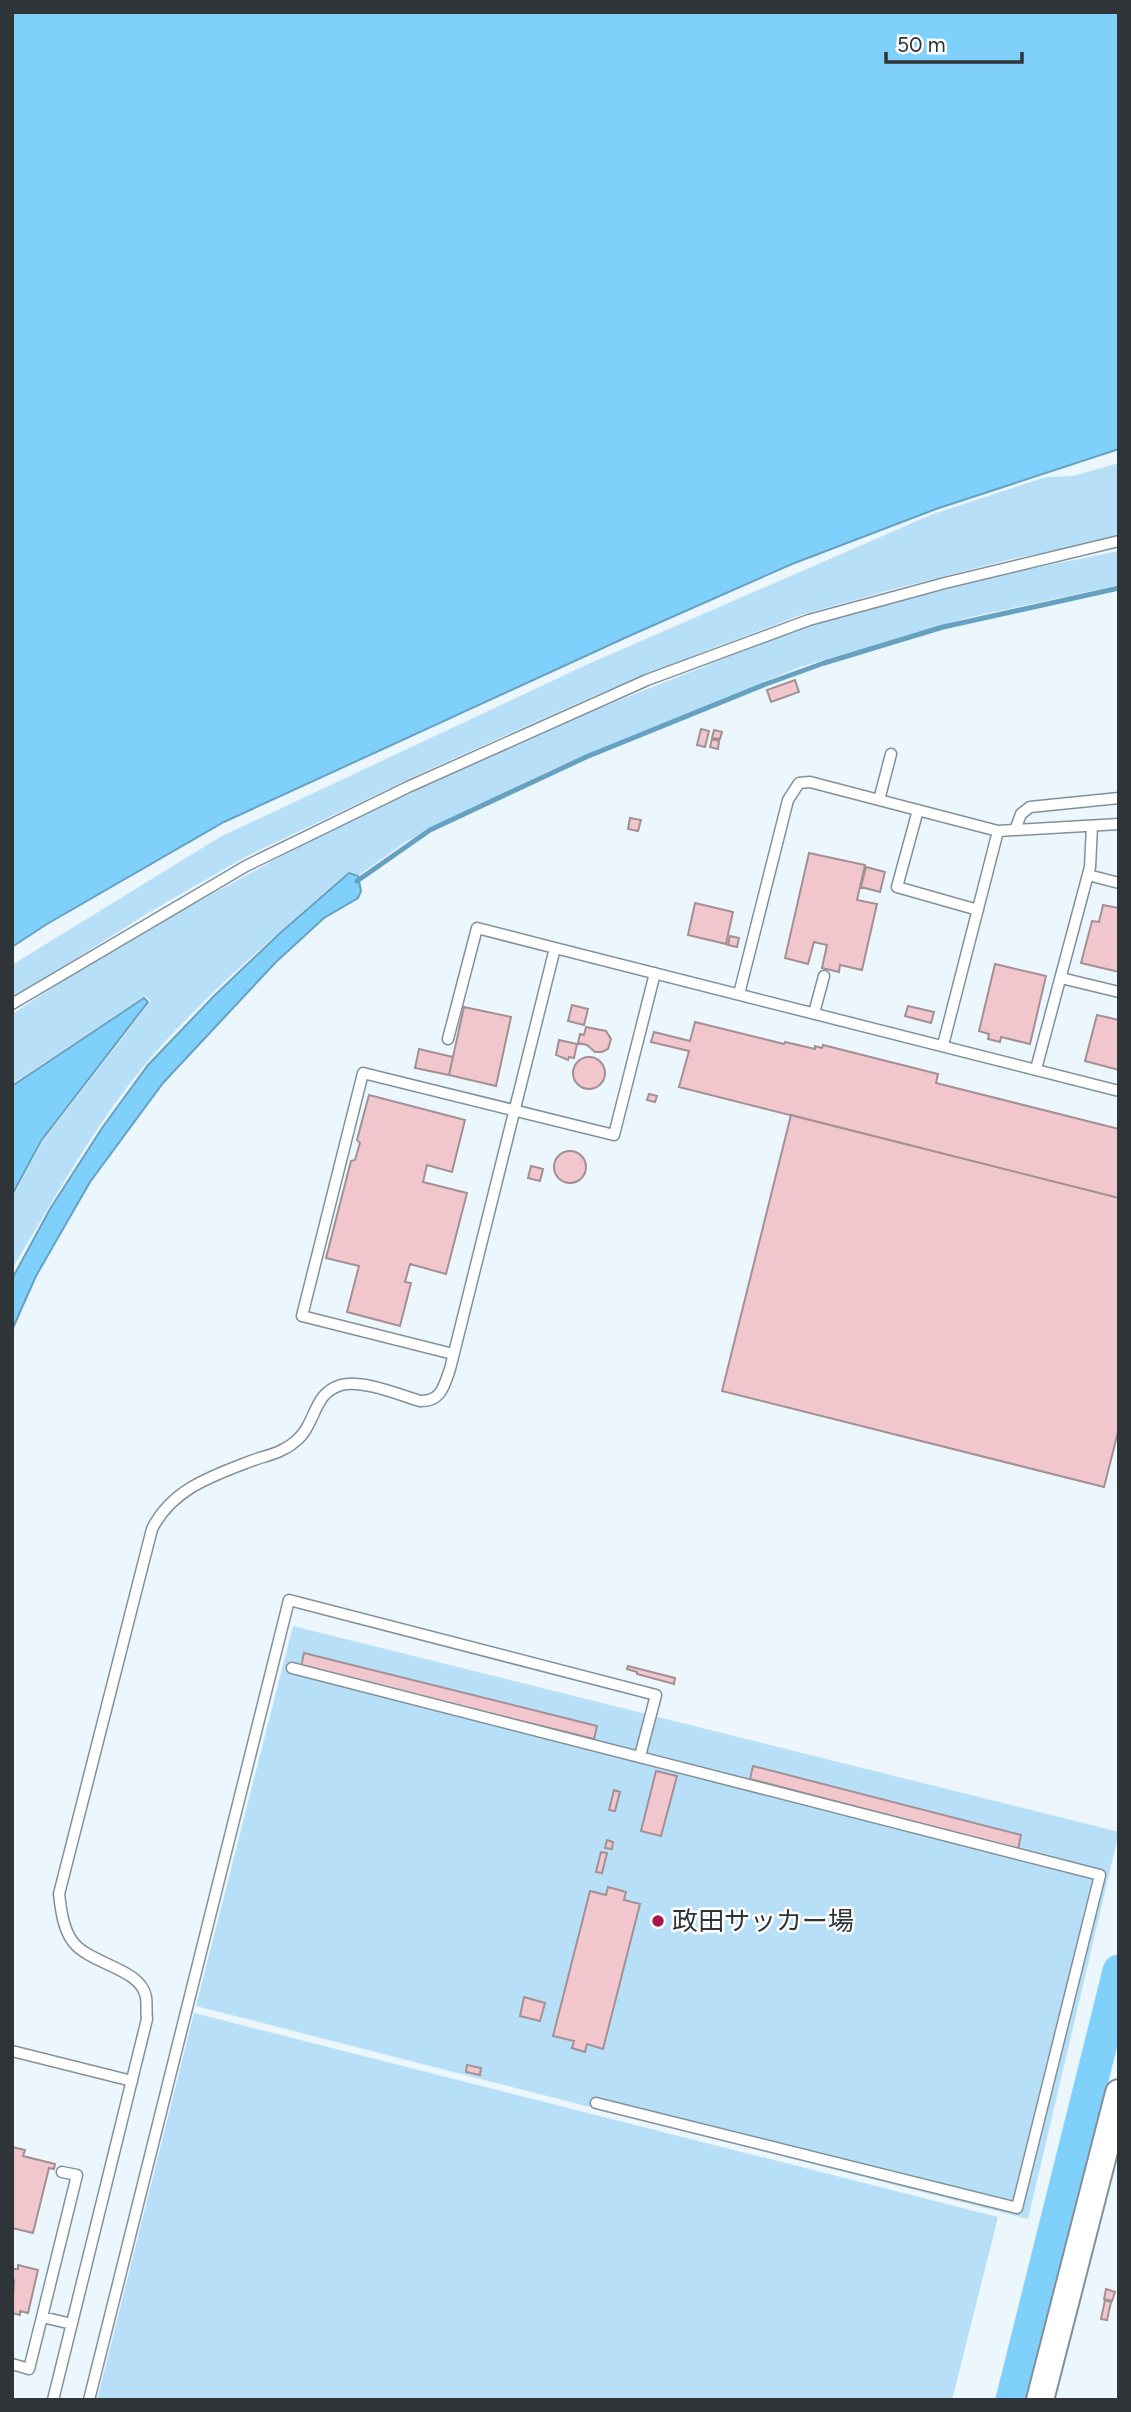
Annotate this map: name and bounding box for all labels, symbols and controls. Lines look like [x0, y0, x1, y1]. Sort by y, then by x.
scale bar [886, 21, 1023, 65]
text: 50 m [897, 32, 946, 57]
place label: 政田サッカー場 [672, 1905, 854, 1937]
marker: 政田サッカー場 [650, 1913, 666, 1929]

